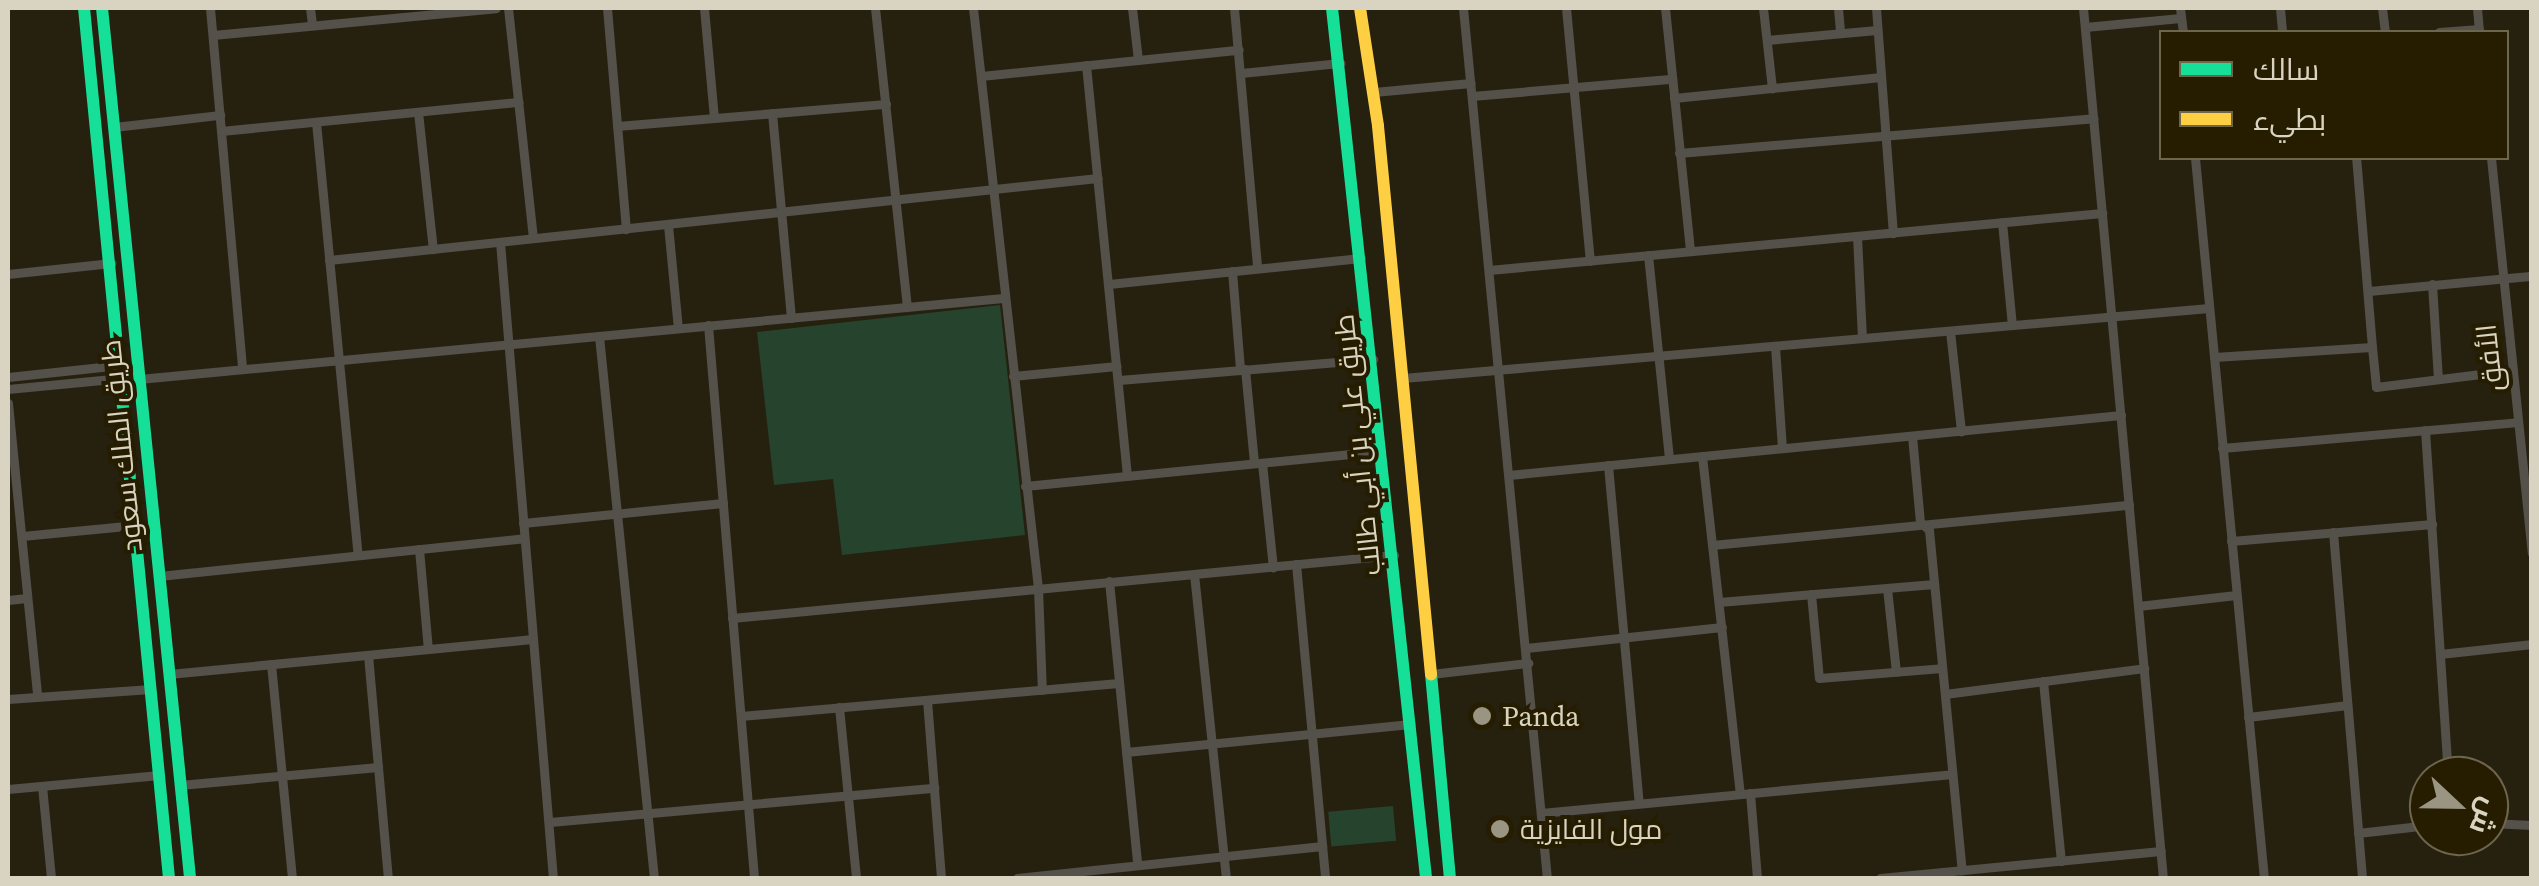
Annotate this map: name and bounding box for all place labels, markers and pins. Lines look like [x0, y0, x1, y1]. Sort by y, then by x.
place label: Panda [1502, 699, 1579, 733]
marker: Panda [1471, 705, 1493, 727]
place label: مول الفايزية [1520, 812, 1662, 846]
marker: مول الفايزية [1489, 818, 1511, 840]

